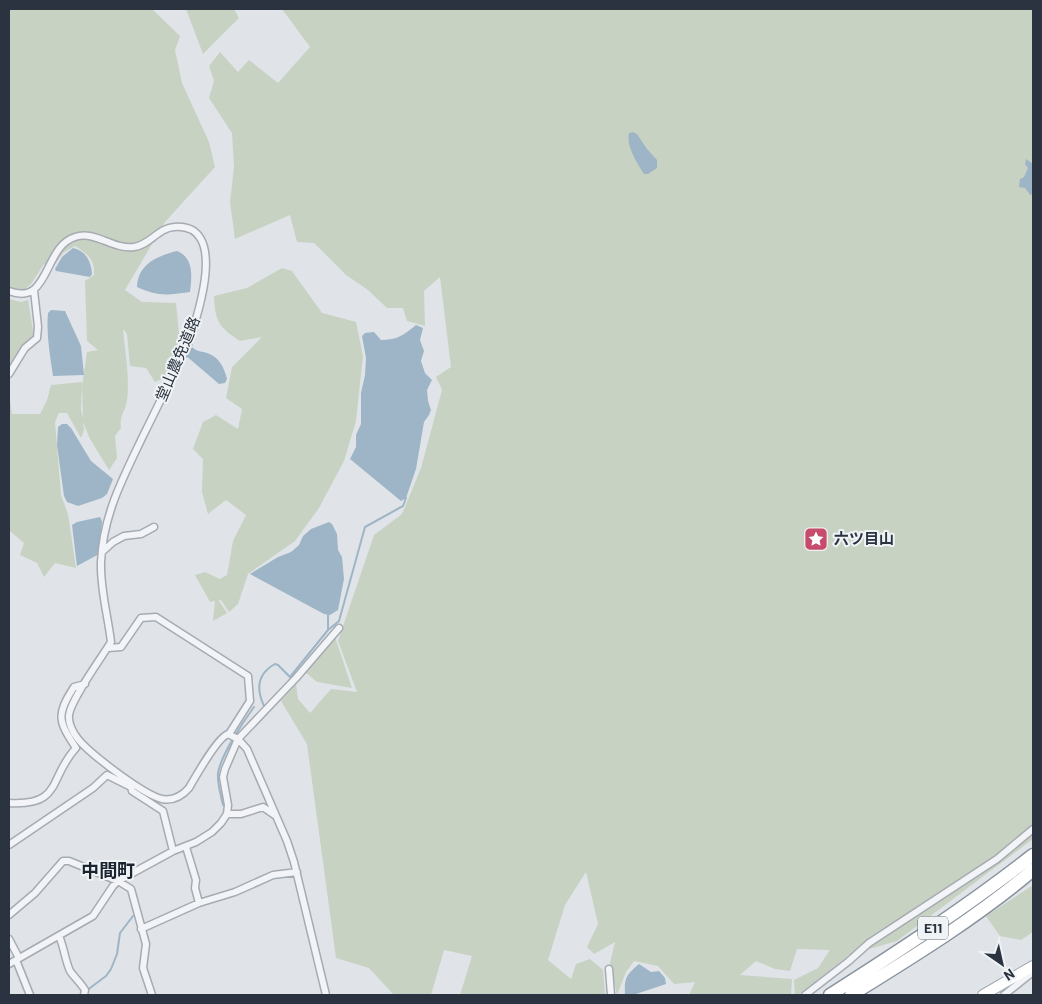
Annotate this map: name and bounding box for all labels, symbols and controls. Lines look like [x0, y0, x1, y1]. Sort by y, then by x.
street label: 堂山農免道路 [151, 314, 203, 404]
place icon: 六ツ目山 [803, 526, 829, 552]
place label: 六ツ目山 [834, 529, 894, 547]
district label: 中間町 [81, 859, 135, 881]
road number: E11 [918, 916, 948, 940]
north arrow [977, 939, 1027, 989]
text: N [1001, 966, 1018, 985]

